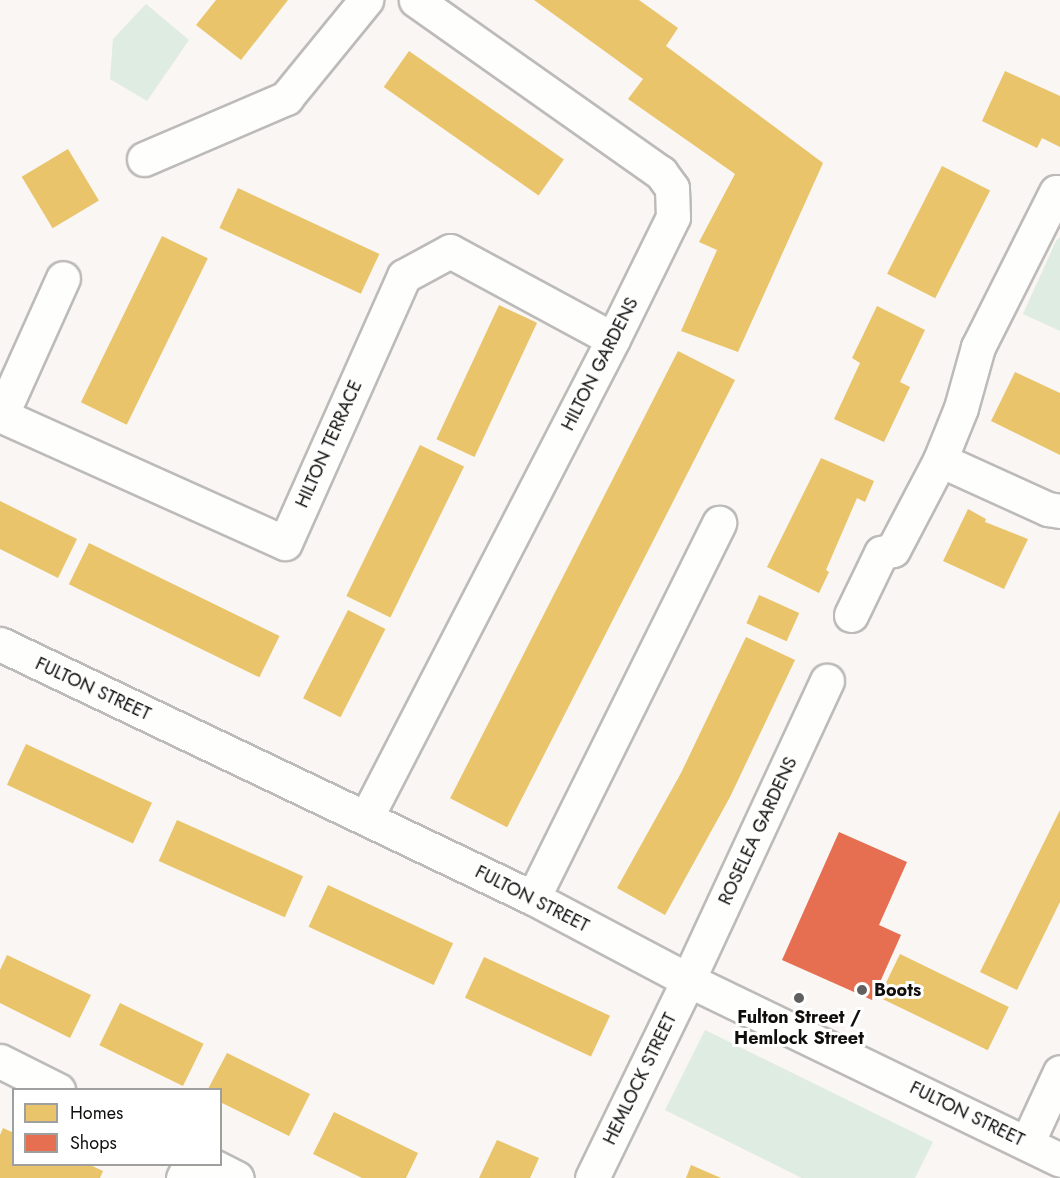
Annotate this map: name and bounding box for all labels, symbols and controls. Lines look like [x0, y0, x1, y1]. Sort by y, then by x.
street label: HILTON GARDENS [557, 294, 643, 434]
street label: HILTON TERRACE [291, 377, 367, 511]
street label: FULTON STREET [32, 653, 154, 725]
street label: ROSELEA GARDENS [714, 754, 802, 908]
street label: FULTON STREET [472, 861, 592, 937]
place label: Boots [874, 979, 921, 1001]
marker: Boots [855, 983, 869, 997]
marker: Fulton Street / Hemlock Street [792, 991, 806, 1005]
place label: Fulton Street / Hemlock Street [734, 1007, 864, 1050]
street label: HEMLOCK STREET [599, 1010, 681, 1148]
street label: FULTON STREET [906, 1077, 1028, 1151]
legend [12, 1088, 222, 1166]
text: Homes [70, 1100, 123, 1126]
text: Shops [70, 1130, 117, 1156]

